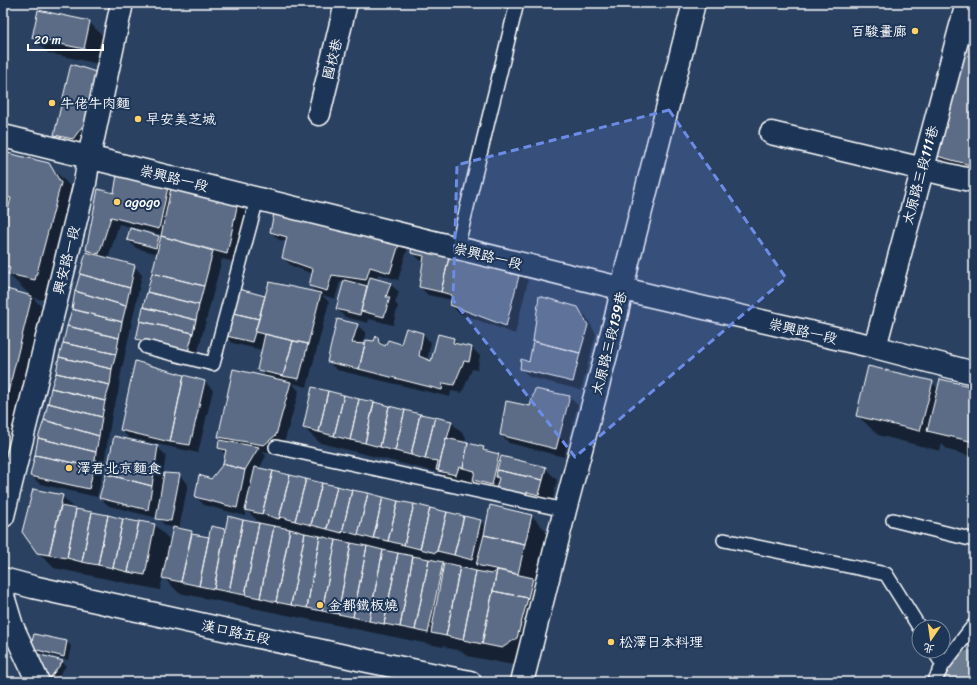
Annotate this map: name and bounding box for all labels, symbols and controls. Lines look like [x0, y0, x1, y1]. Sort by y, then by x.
place label: 百駿畫廊 [851, 19, 907, 44]
scale bar [28, 26, 103, 52]
marker: 百駿畫廊 [910, 26, 920, 36]
text: 20 m [34, 29, 61, 51]
street label: 國校巷 [315, 35, 350, 83]
place label: 牛佬牛肉麵 [60, 91, 130, 116]
marker: 牛佬牛肉麵 [47, 98, 57, 108]
place label: 早安美芝城 [146, 107, 216, 132]
marker: 早安美芝城 [133, 114, 143, 124]
street label: 太原路三段111巷 [895, 122, 946, 228]
street label: 崇興路一段 [137, 158, 211, 199]
place label: agogo [125, 190, 160, 215]
marker: agogo [112, 197, 122, 207]
street label: 興安路一段 [46, 223, 87, 297]
street label: 崇興路一段 [451, 236, 525, 277]
street label: 太原路三段139巷 [584, 288, 635, 398]
street label: 崇興路一段 [766, 311, 840, 352]
place label: 澤君北京麵食 [77, 456, 161, 481]
marker: 澤君北京麵食 [64, 463, 74, 473]
place label: 金都鐵板燒 [328, 593, 398, 618]
marker: 金都鐵板燒 [315, 600, 325, 610]
street label: 漢口路五段 [199, 613, 273, 652]
north arrow [911, 619, 951, 659]
place label: 松澤日本料理 [619, 630, 703, 655]
marker: 松澤日本料理 [606, 637, 616, 647]
text: 北 [921, 638, 936, 659]

